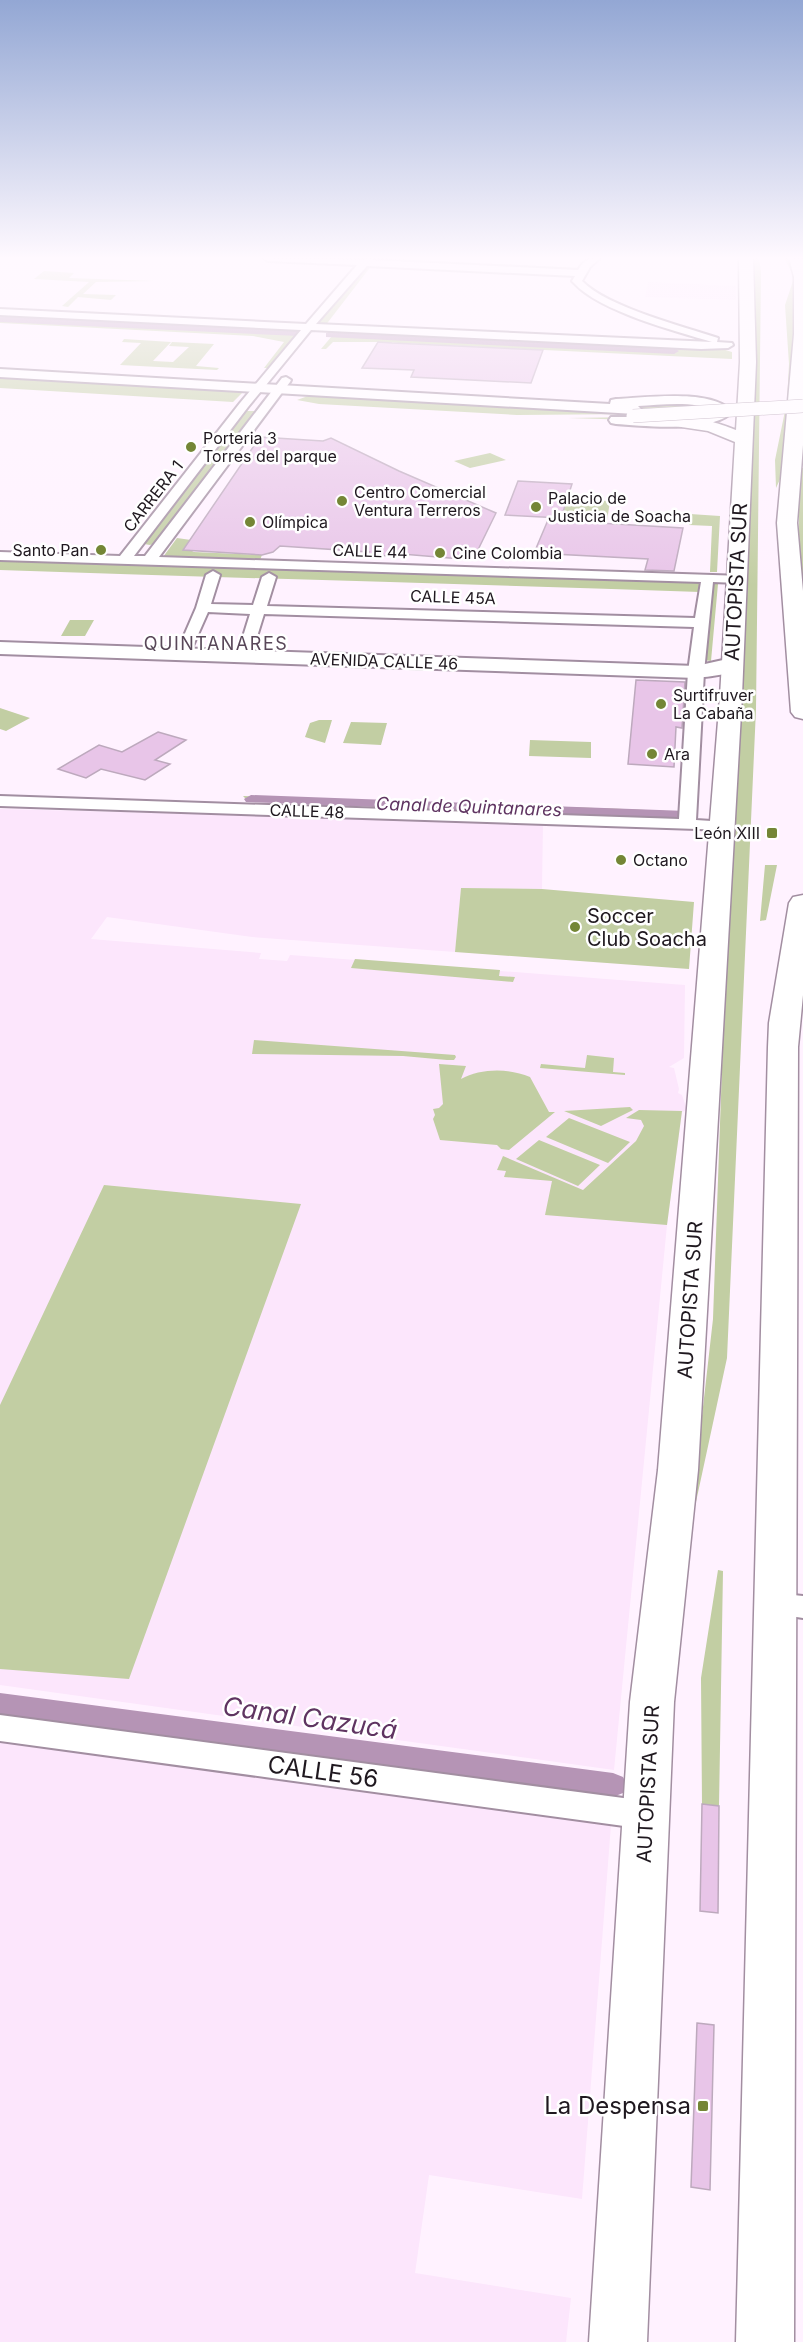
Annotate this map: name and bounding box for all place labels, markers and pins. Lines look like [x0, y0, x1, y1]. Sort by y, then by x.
place label: Porteria 3 Torres del parque [203, 428, 337, 466]
marker: Porteria 3 Torres del parque [184, 440, 198, 454]
place label: Centro Comercial Ventura Terreros [354, 482, 486, 520]
place label: Palacio de Justicia de Soacha [548, 488, 691, 526]
marker: Centro Comercial Ventura Terreros [335, 494, 349, 508]
marker: Palacio de Justicia de Soacha [529, 500, 543, 514]
place label: Olímpica [262, 512, 328, 532]
marker: Olímpica [243, 515, 257, 529]
place label: Santo Pan [12, 540, 89, 560]
marker: Santo Pan [94, 543, 108, 557]
place label: Cine Colombia [452, 543, 562, 563]
marker: Cine Colombia [433, 546, 447, 560]
place label: Surtifruver La Cabaña [673, 685, 754, 723]
marker: Surtifruver La Cabaña [654, 697, 668, 711]
place label: Ara [664, 744, 690, 764]
marker: Ara [645, 747, 659, 761]
place label: León XIII [694, 823, 760, 843]
marker: León XIII [765, 826, 779, 840]
place label: Octano [633, 850, 688, 870]
marker: Octano [614, 853, 628, 867]
place label: Soccer Club Soacha [587, 904, 707, 951]
marker: Soccer Club Soacha [568, 920, 582, 934]
place label: La Despensa [544, 2091, 691, 2120]
marker: La Despensa [696, 2099, 710, 2113]

